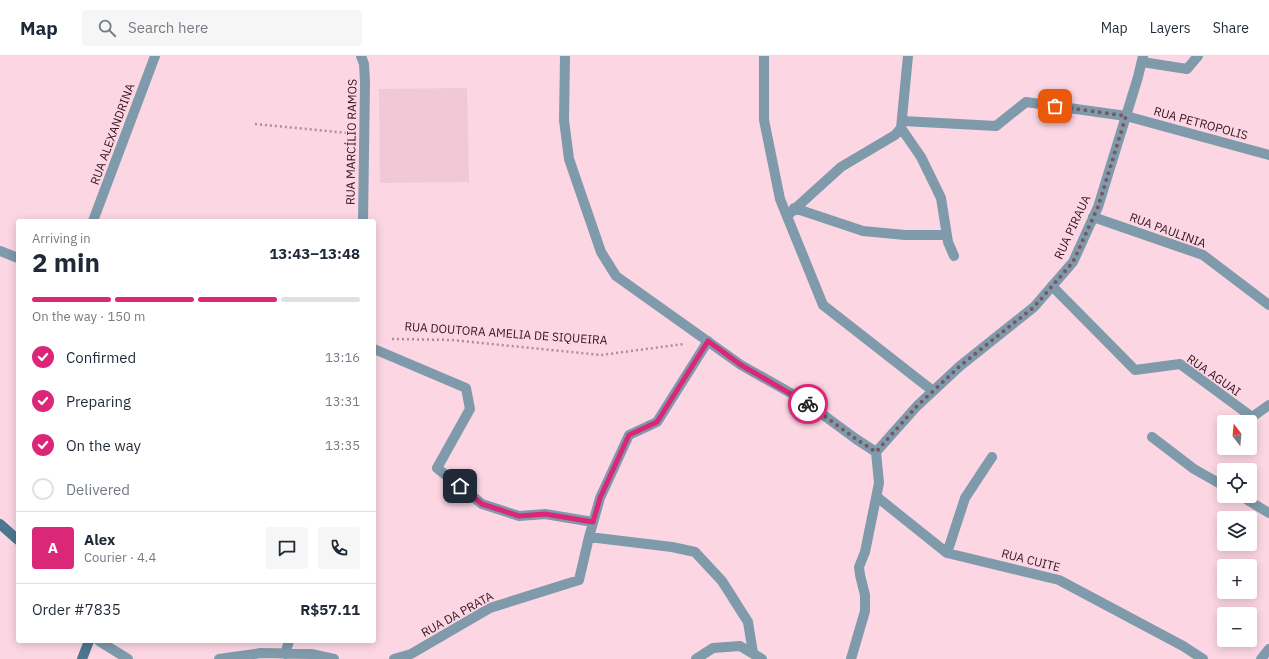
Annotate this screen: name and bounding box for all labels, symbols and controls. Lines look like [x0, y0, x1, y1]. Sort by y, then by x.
search box [82, 10, 362, 46]
text: Map [20, 16, 58, 40]
icon: search [96, 17, 118, 39]
text: Search here [128, 18, 208, 37]
text: Map [1101, 19, 1128, 37]
text: Layers [1150, 19, 1191, 37]
text: Share [1213, 19, 1249, 37]
street label: RUA MARCÍLIO RAMOS [342, 79, 360, 205]
street label: RUA ALEXANDRINA [87, 81, 137, 187]
pin [1038, 89, 1072, 123]
icon: bag [1044, 95, 1066, 117]
street label: RUA PETROPOLIS [1152, 103, 1250, 143]
street label: RUA PIRAUA [1051, 192, 1094, 261]
street label: RUA PAULINIA [1128, 209, 1209, 251]
text: Arriving in [32, 230, 91, 247]
text: 13:43–13:48 [269, 244, 360, 263]
text: 2 min [32, 245, 100, 279]
text: On the way · 150 m [32, 308, 145, 325]
street label: RUA DOUTORA AMELIA DE SIQUEIRA [404, 318, 608, 348]
icon: check [32, 346, 54, 368]
text: Confirmed [66, 348, 136, 367]
text: 13:16 [325, 349, 360, 366]
street label: RUA AGUAI [1184, 351, 1244, 399]
courier [788, 384, 828, 424]
icon: check [32, 390, 54, 412]
text: Preparing [66, 392, 131, 411]
text: 13:31 [325, 393, 360, 410]
icon: bike [797, 393, 819, 415]
north arrow [1217, 415, 1257, 455]
map controls [1217, 415, 1257, 647]
icon: check [32, 434, 54, 456]
text: On the way [66, 436, 141, 455]
text: 13:35 [325, 437, 360, 454]
button: locate [1217, 463, 1257, 503]
pin [443, 469, 477, 503]
icon: home [449, 475, 471, 497]
text: Delivered [66, 480, 130, 499]
button: layers [1217, 511, 1257, 551]
button: chat [266, 527, 308, 569]
button: phone [318, 527, 360, 569]
text: Alex [84, 530, 115, 549]
text: A [48, 538, 58, 557]
street label: RUA CUITE [1000, 545, 1062, 575]
text: Courier · 4.4 [84, 549, 156, 566]
button: + [1217, 559, 1257, 599]
street label: RUA DA PRATA [418, 588, 496, 640]
text: Order #7835 [32, 600, 121, 619]
text: R$57.11 [300, 600, 360, 619]
button: − [1217, 607, 1257, 647]

